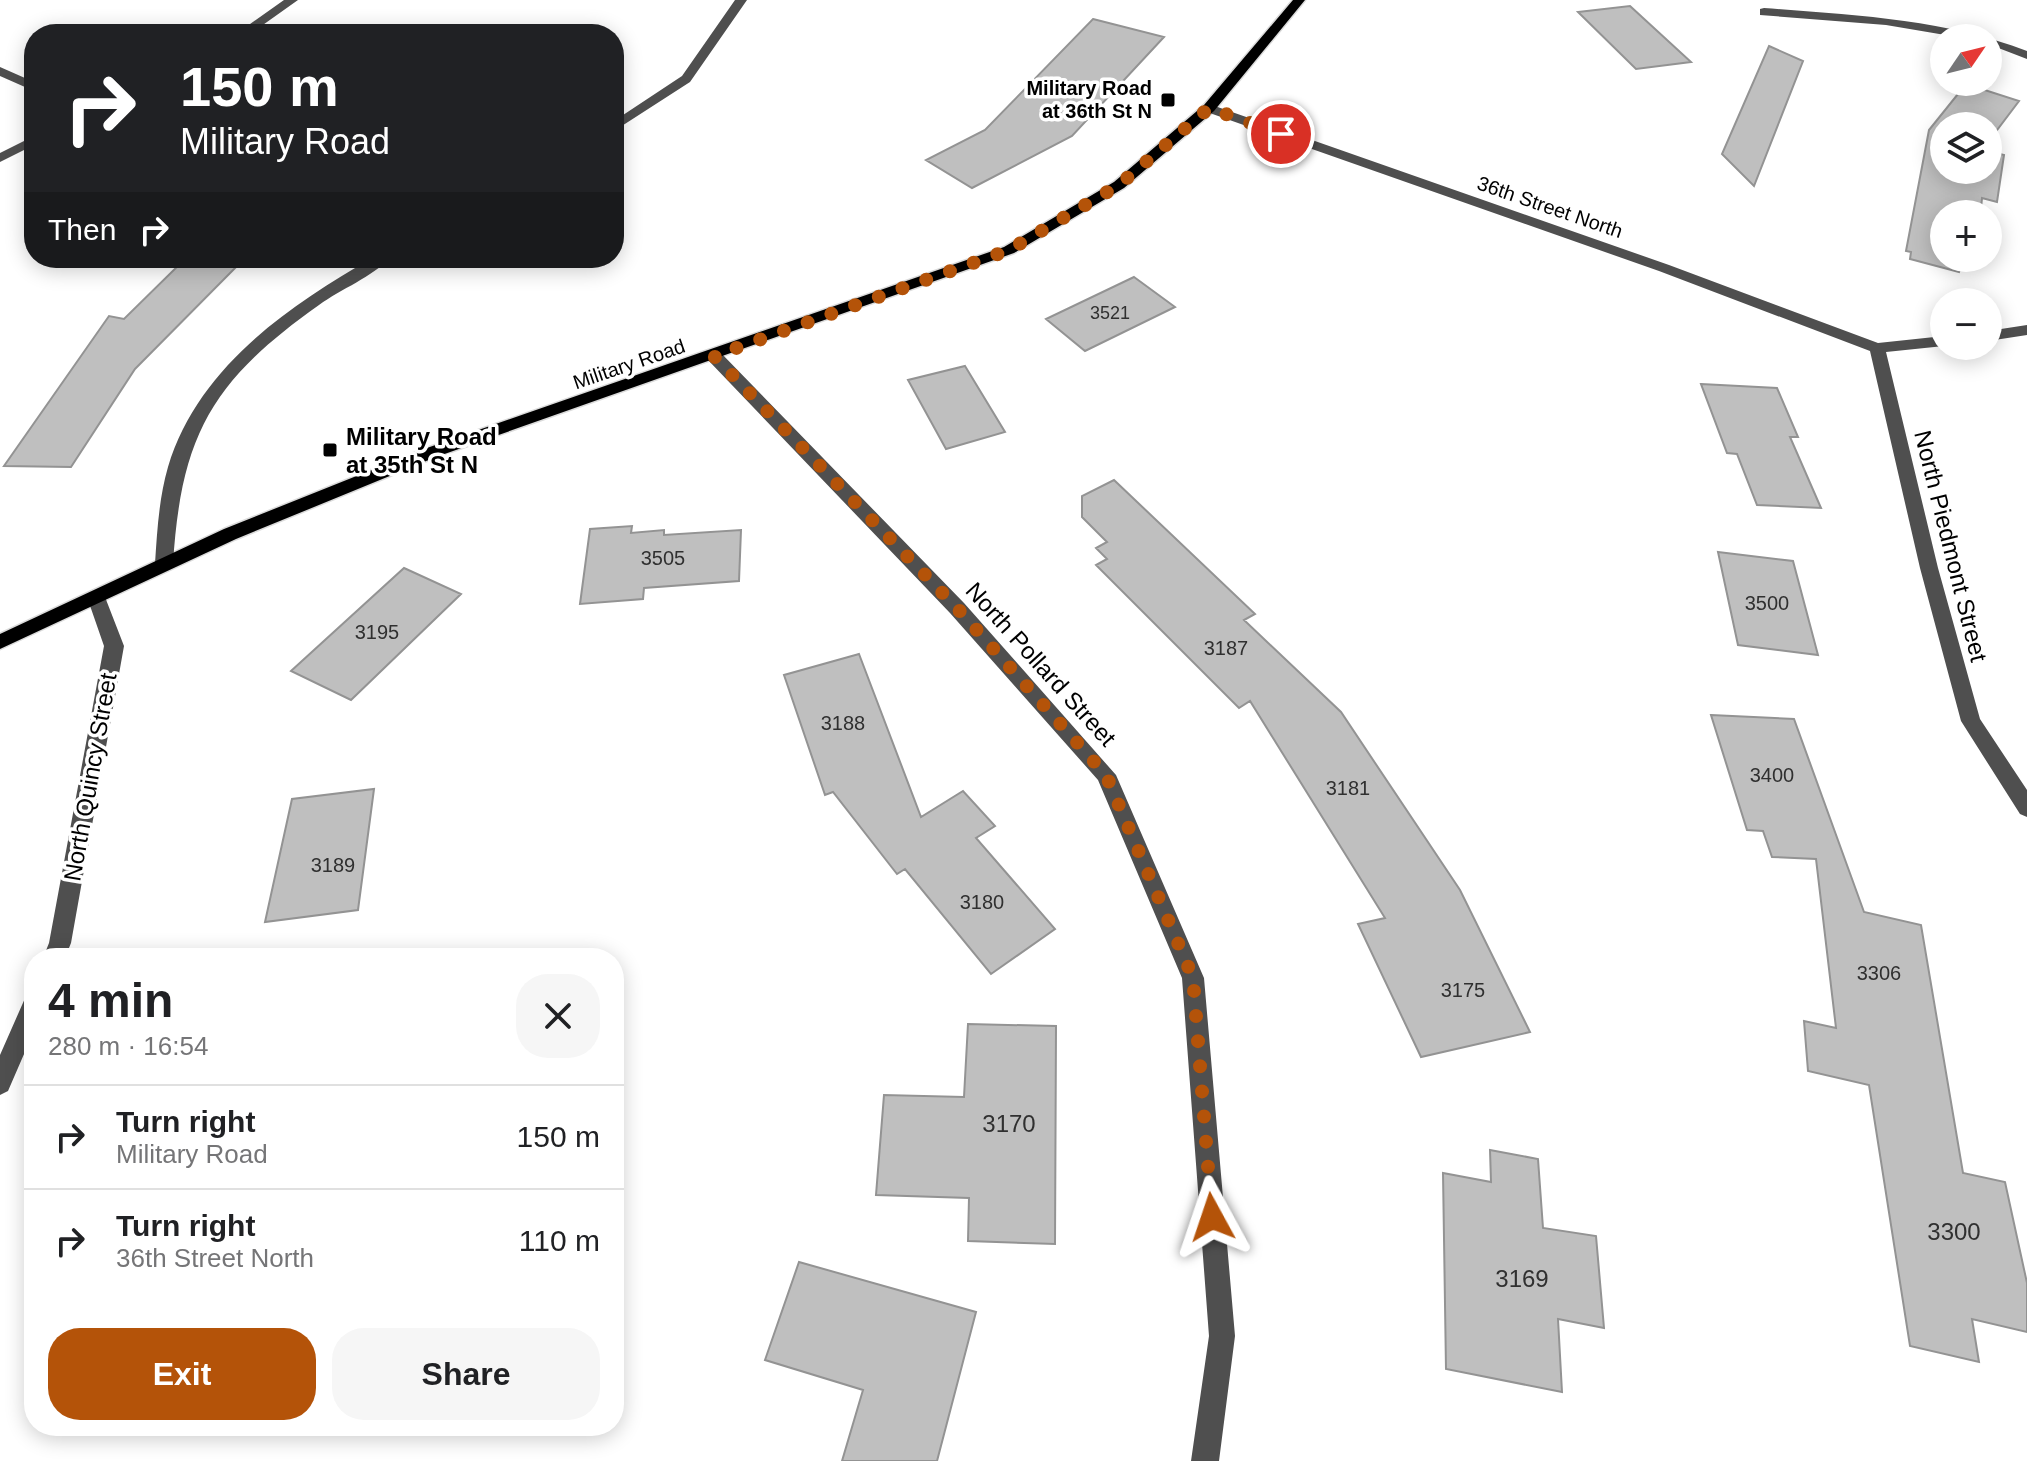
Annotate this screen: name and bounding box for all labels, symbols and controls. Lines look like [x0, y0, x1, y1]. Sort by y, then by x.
north arrow [1930, 24, 2002, 96]
map controls [1930, 24, 2002, 360]
text: 150 m [180, 55, 339, 118]
icon: right [48, 56, 152, 160]
place label: Military Road at 36th St N [1026, 77, 1152, 122]
marker: Military Road at 36th St N [1159, 91, 1177, 109]
pin [1247, 100, 1315, 168]
icon: arrive [1259, 112, 1303, 156]
button: layers [1930, 112, 2002, 184]
text: Military Road [180, 121, 390, 162]
street label: 36th Street North [1474, 172, 1626, 242]
button: + [1930, 200, 2002, 272]
icon: right [132, 208, 176, 252]
text: Then [48, 213, 116, 246]
button: − [1930, 288, 2002, 360]
house number: 3521 [1090, 303, 1130, 323]
street label: Military Road [570, 335, 688, 393]
place label: Military Road at 35th St N [346, 423, 497, 478]
street label: North Piedmont Street [1909, 428, 1993, 665]
marker: Military Road at 35th St N [321, 441, 339, 459]
house number: 3505 [641, 547, 685, 569]
street label: North Pollard Street [960, 577, 1122, 752]
house number: 3500 [1745, 592, 1789, 614]
house number: 3195 [355, 621, 399, 643]
house number: 3187 [1204, 637, 1248, 659]
street label: North Quincy Street [58, 671, 122, 883]
house number: 3188 [821, 712, 865, 734]
house number: 3400 [1750, 764, 1794, 786]
house number: 3181 [1326, 777, 1370, 799]
house number: 3189 [311, 854, 355, 876]
house number: 3180 [960, 891, 1004, 913]
house number: 3306 [1857, 962, 1901, 984]
text: 4 min [48, 974, 173, 1027]
button: close [516, 974, 600, 1058]
house number: 3175 [1441, 979, 1485, 1001]
text: 280 m · 16:54 [48, 1031, 208, 1061]
text: Turn right [116, 1105, 255, 1138]
house number: 3170 [982, 1110, 1036, 1137]
icon: right [48, 1115, 92, 1159]
text: 150 m [517, 1120, 600, 1153]
text: Military Road [116, 1139, 268, 1169]
position arrow [1170, 1175, 1254, 1259]
text: Turn right [116, 1209, 255, 1242]
house number: 3300 [1927, 1218, 1981, 1245]
icon: right [48, 1219, 92, 1263]
text: 110 m [519, 1224, 600, 1257]
text: 36th Street North [116, 1243, 314, 1273]
house number: 3169 [1495, 1265, 1549, 1292]
button: Exit [48, 1328, 316, 1420]
button: Share [332, 1328, 600, 1420]

